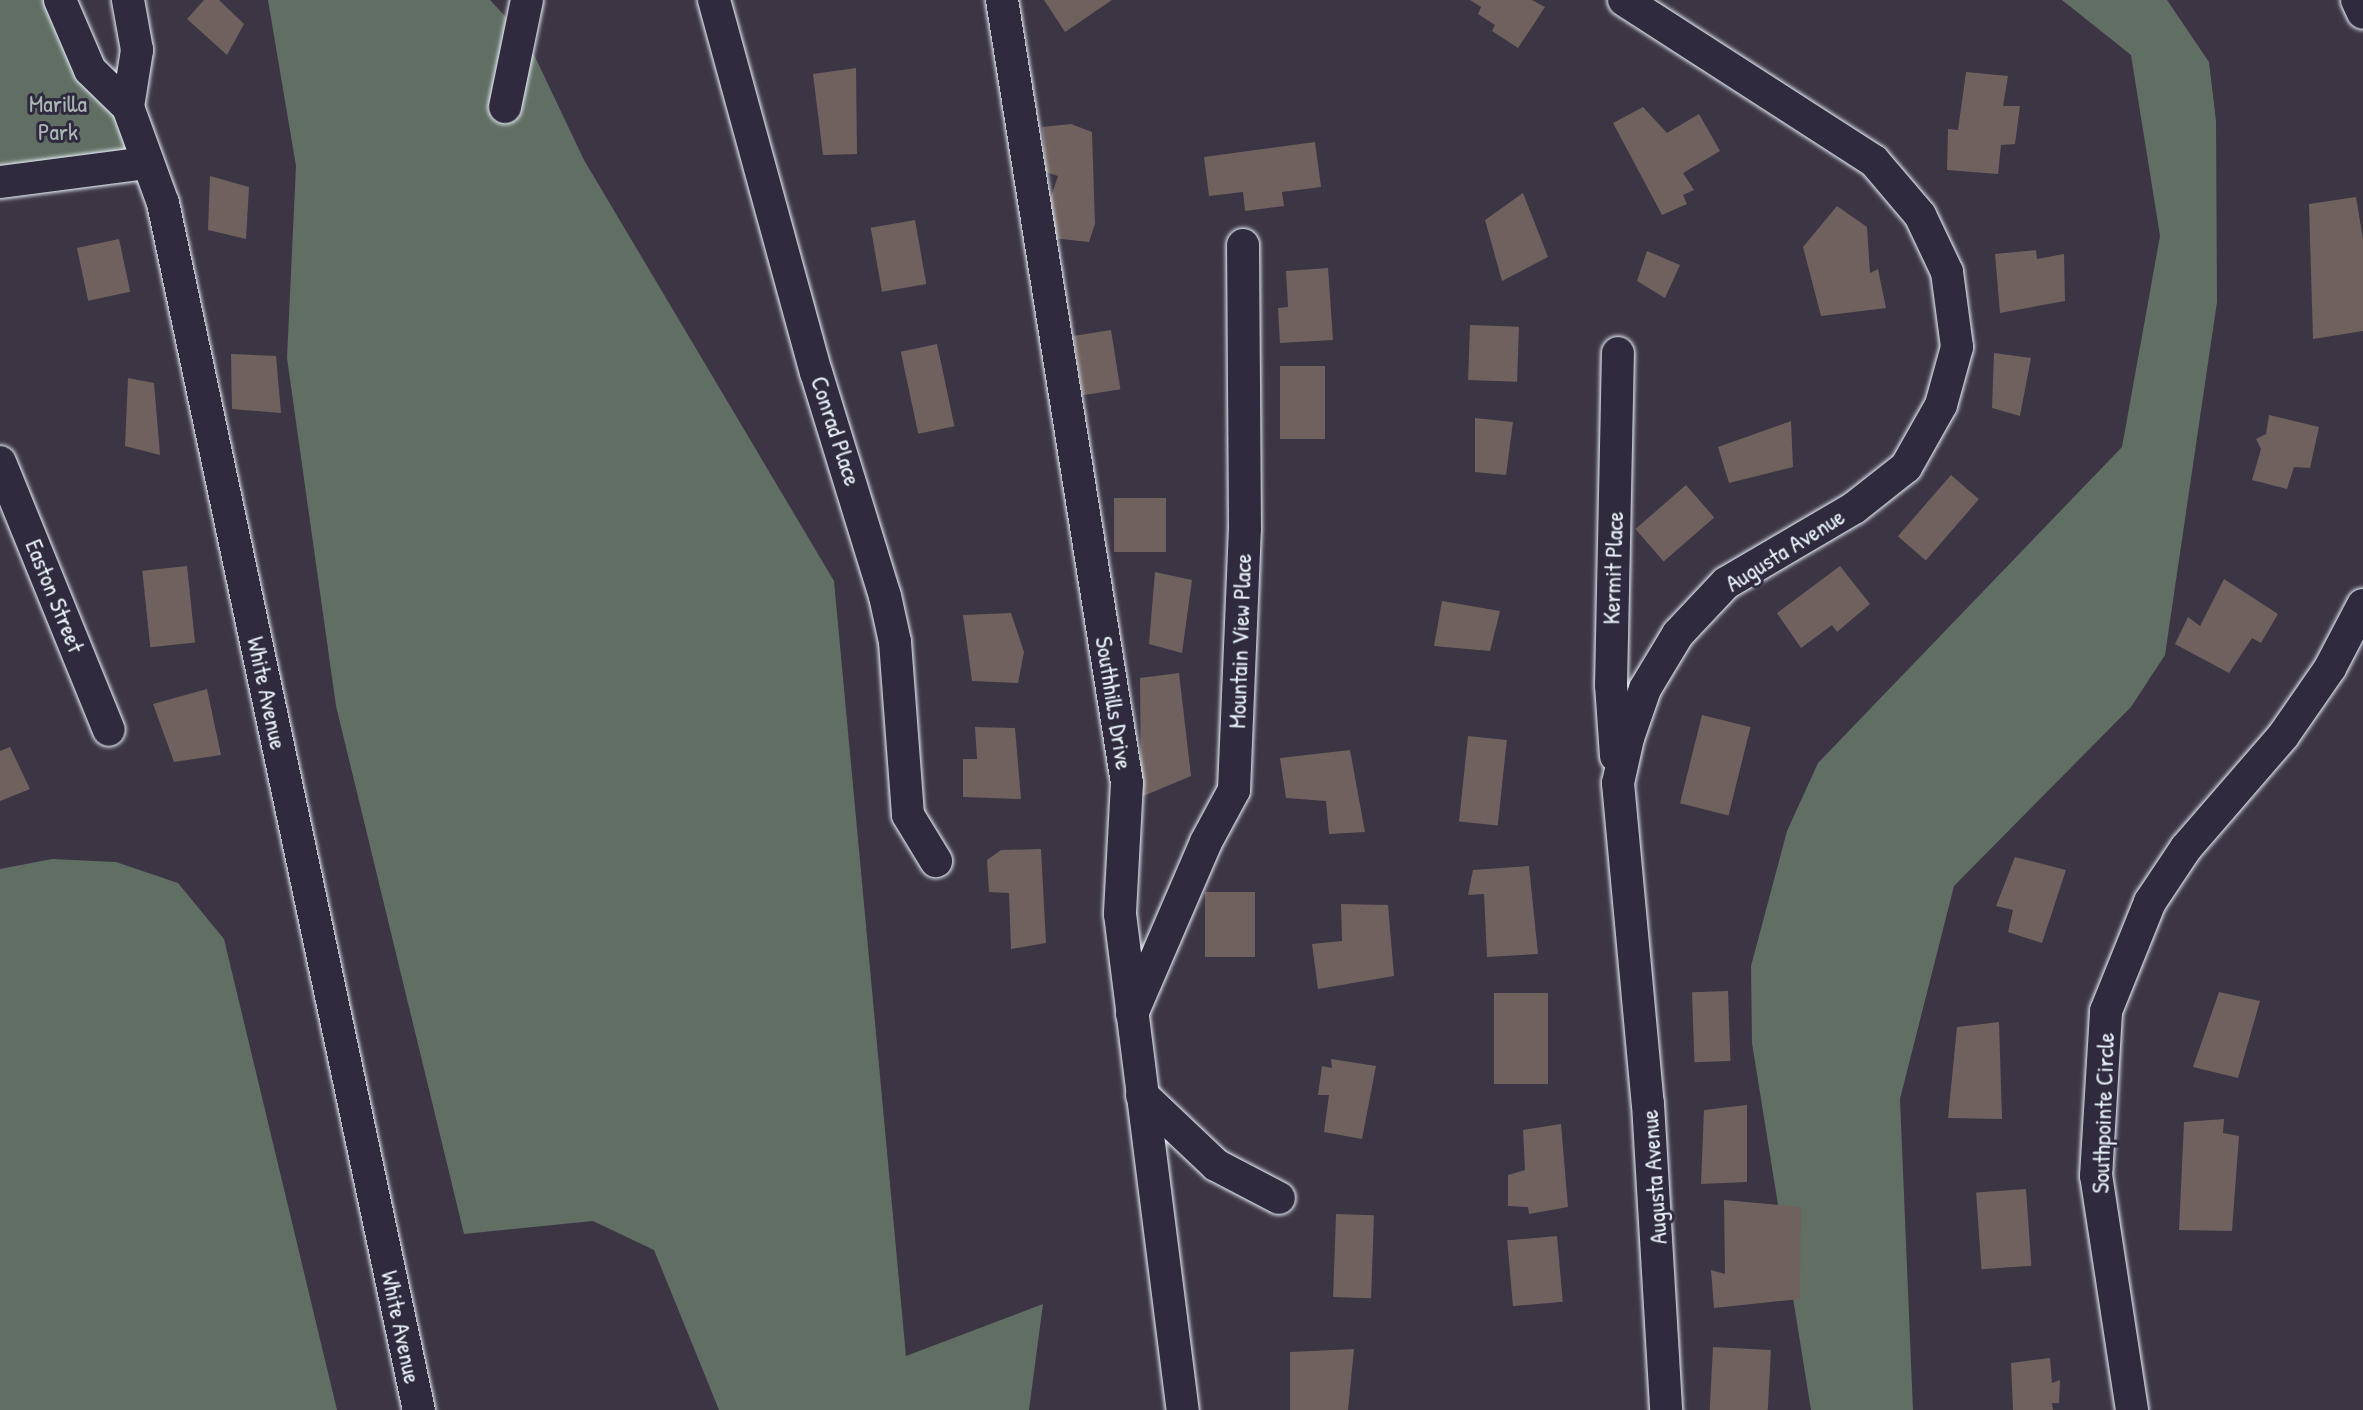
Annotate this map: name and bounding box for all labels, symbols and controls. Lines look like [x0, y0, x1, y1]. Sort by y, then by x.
park label: Marilla Park [29, 90, 87, 146]
street label: Conrad Place [805, 373, 867, 489]
street label: Augusta Avenue [1720, 502, 1850, 598]
street label: Kermit Place [1597, 511, 1629, 625]
street label: Easton Street [19, 535, 91, 657]
street label: Mountain View Place [1223, 553, 1257, 729]
street label: White Avenue [241, 634, 293, 752]
street label: Southhills Drive [1089, 634, 1139, 772]
street label: Southpointe Circle [2086, 1032, 2120, 1194]
street label: Augusta Avenue [1635, 1109, 1673, 1245]
street label: White Avenue [375, 1268, 427, 1386]

